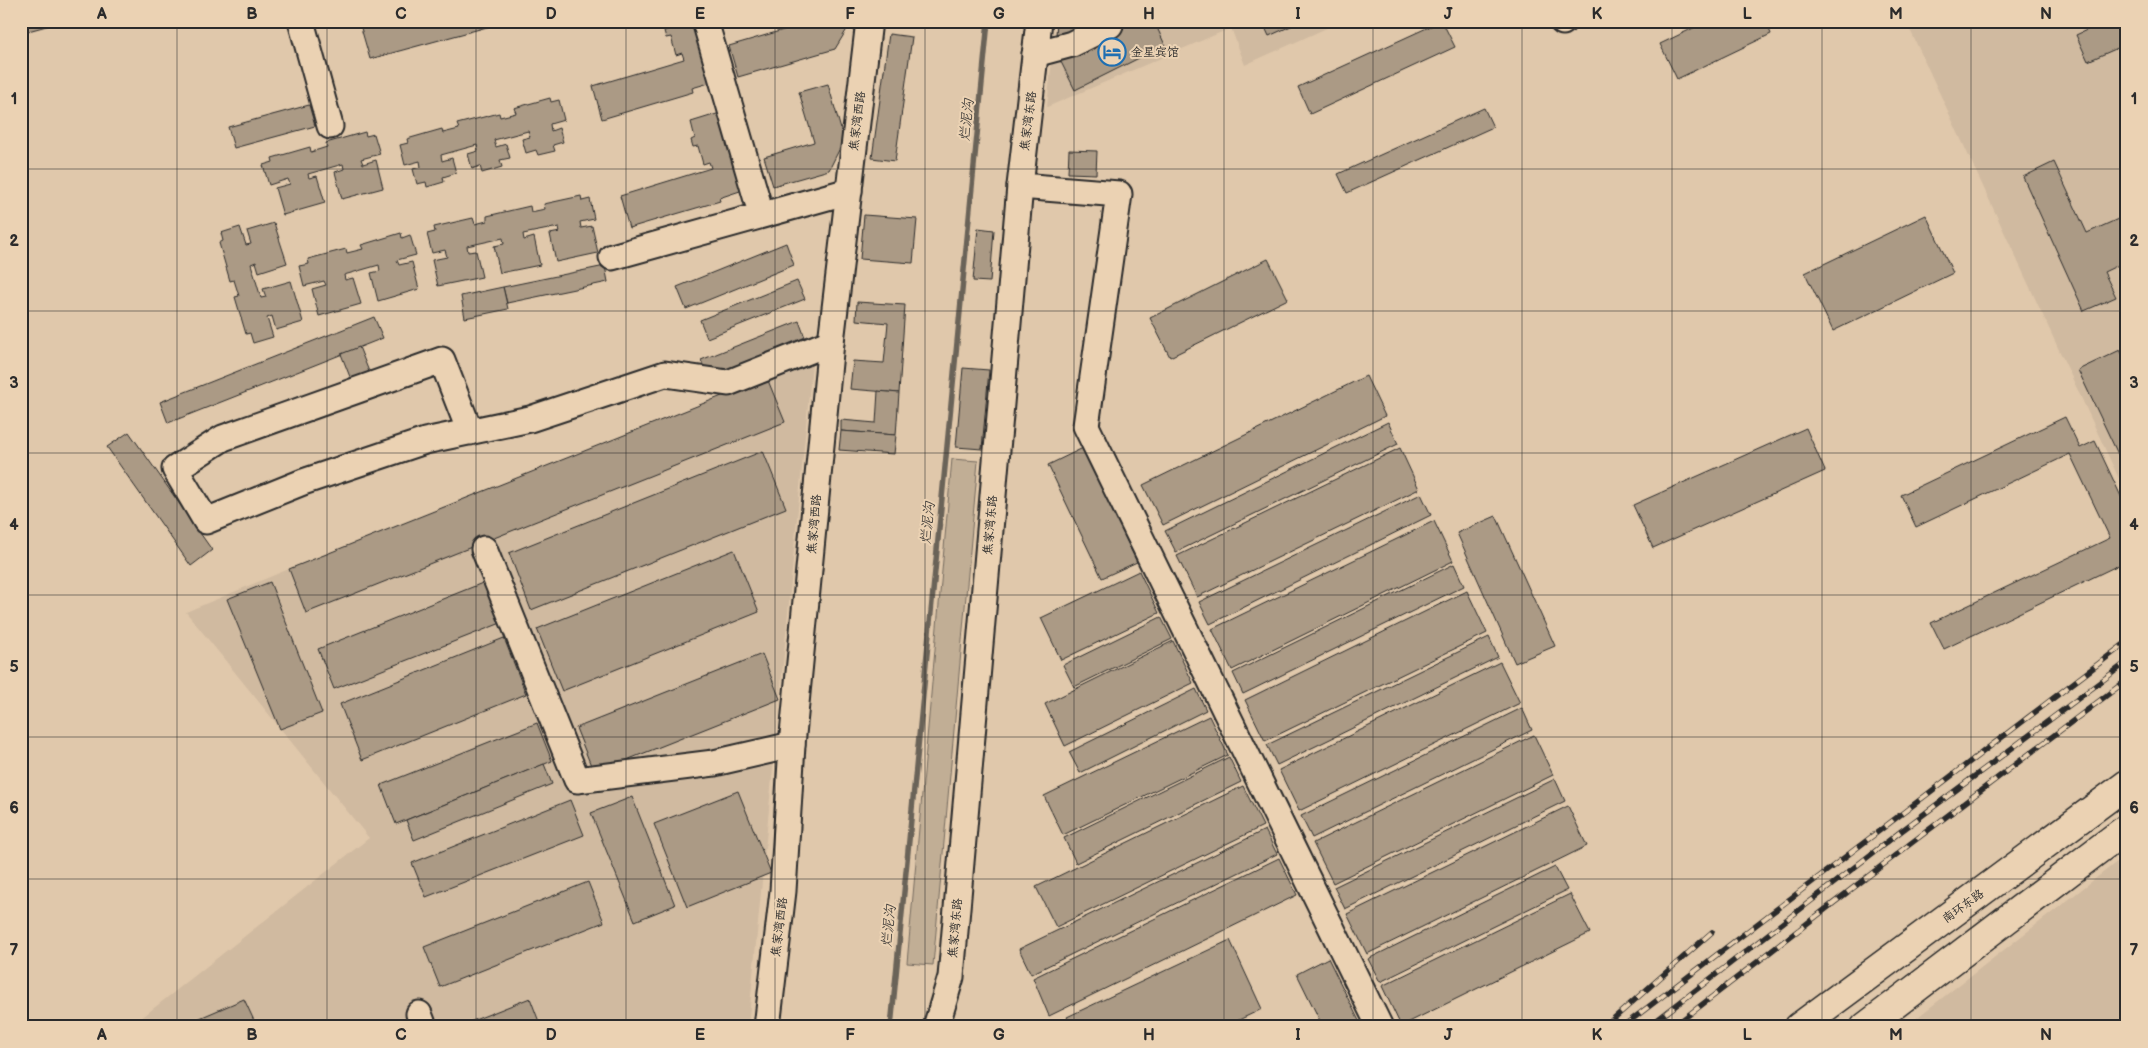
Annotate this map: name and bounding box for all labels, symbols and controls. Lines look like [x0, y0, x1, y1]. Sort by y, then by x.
text: A [96, 5, 107, 24]
text: B [246, 5, 258, 24]
text: C [395, 5, 407, 24]
text: D [545, 5, 557, 24]
text: E [695, 5, 705, 24]
text: F [845, 5, 855, 24]
text: G [993, 5, 1005, 24]
text: H [1143, 5, 1155, 24]
text: I [1295, 5, 1301, 24]
text: J [1444, 5, 1453, 24]
text: K [1592, 5, 1603, 24]
text: L [1742, 5, 1752, 24]
text: M [1889, 5, 1903, 24]
text: N [2040, 5, 2052, 24]
hotel icon: 金星宾馆 [1097, 37, 1127, 67]
place label: 金星宾馆 [1131, 45, 1179, 60]
text: 1 [11, 90, 17, 109]
street label: 焦家湾西路 [846, 90, 869, 152]
street label: 焦家湾东路 [1017, 90, 1040, 152]
text: 1 [2131, 90, 2137, 109]
water label: 烂泥沟 [956, 96, 977, 142]
text: 2 [9, 232, 19, 251]
text: 2 [2129, 232, 2139, 251]
text: 3 [9, 374, 19, 393]
text: 3 [2129, 374, 2139, 393]
street label: 焦家湾西路 [804, 493, 825, 555]
street label: 焦家湾东路 [980, 494, 1001, 556]
water label: 烂泥沟 [917, 499, 938, 545]
text: 4 [9, 516, 19, 535]
text: 4 [2129, 516, 2139, 535]
text: 5 [9, 658, 19, 677]
text: 5 [2129, 658, 2139, 677]
text: 6 [9, 799, 19, 818]
text: 6 [2129, 799, 2139, 818]
street label: 南环东路 [1939, 886, 1987, 927]
street label: 焦家湾西路 [768, 896, 791, 958]
street label: 焦家湾东路 [945, 897, 966, 959]
water label: 烂泥沟 [878, 902, 899, 948]
text: 7 [10, 941, 19, 960]
text: 7 [2130, 941, 2139, 960]
text: A [96, 1026, 107, 1045]
text: B [246, 1026, 258, 1045]
text: C [395, 1026, 407, 1045]
text: D [545, 1026, 557, 1045]
text: E [695, 1026, 705, 1045]
text: F [845, 1026, 855, 1045]
text: G [993, 1026, 1005, 1045]
text: H [1143, 1026, 1155, 1045]
text: I [1295, 1026, 1301, 1045]
text: J [1444, 1026, 1453, 1045]
text: K [1592, 1026, 1603, 1045]
text: L [1742, 1026, 1752, 1045]
text: M [1889, 1026, 1903, 1045]
text: N [2040, 1026, 2052, 1045]

